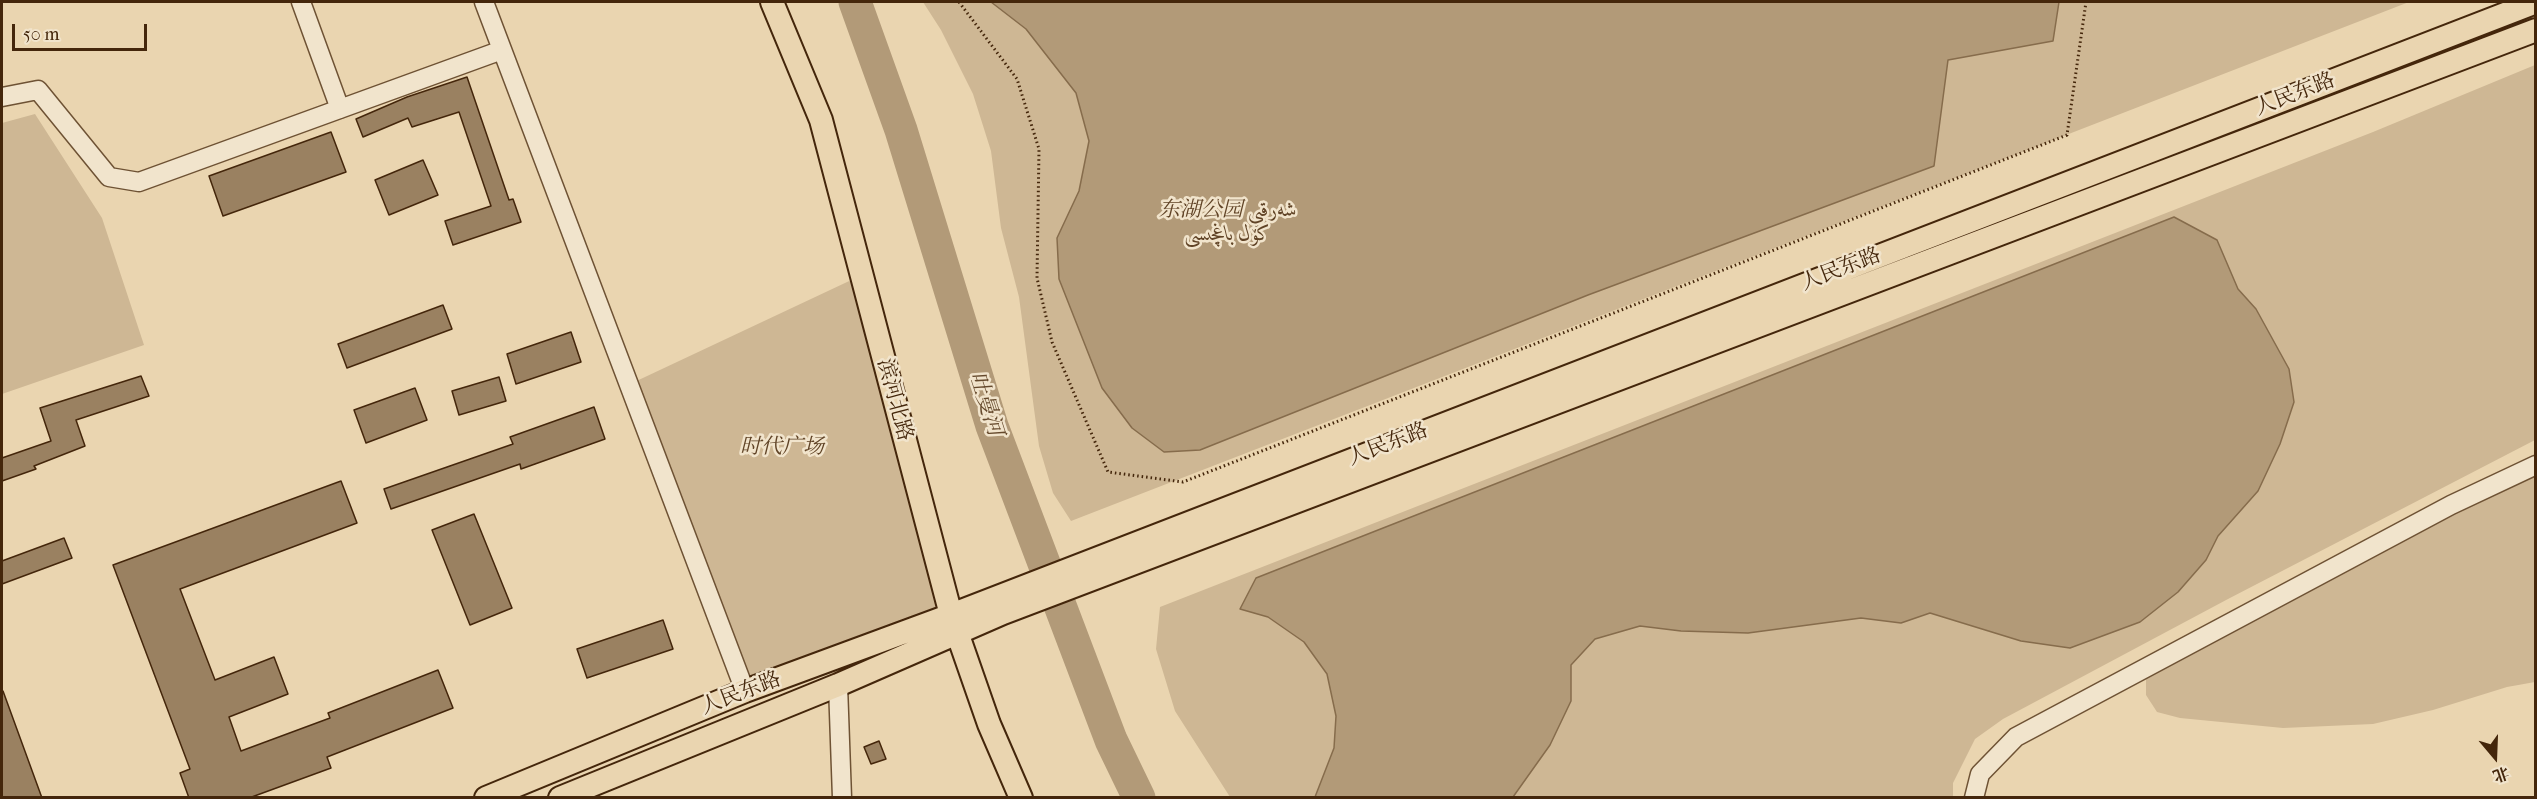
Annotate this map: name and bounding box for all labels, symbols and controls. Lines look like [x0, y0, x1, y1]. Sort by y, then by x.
scale bar [15, 12, 150, 50]
text: 50 m [23, 24, 59, 45]
street label: 人民东路 [2251, 68, 2339, 122]
park label: 东湖公园 شەرقىي كۆل باغچىسى [1159, 198, 1297, 248]
street label: 人民东路 [1797, 243, 1885, 297]
street label: 滨河北路 [871, 356, 917, 444]
water label: 吐曼河 [962, 369, 1008, 439]
street label: 人民东路 [1344, 418, 1432, 472]
park label: 时代广场 [740, 435, 824, 461]
street label: 人民东路 [697, 667, 785, 721]
north arrow [2465, 727, 2525, 787]
text: 北 [2490, 763, 2512, 786]

